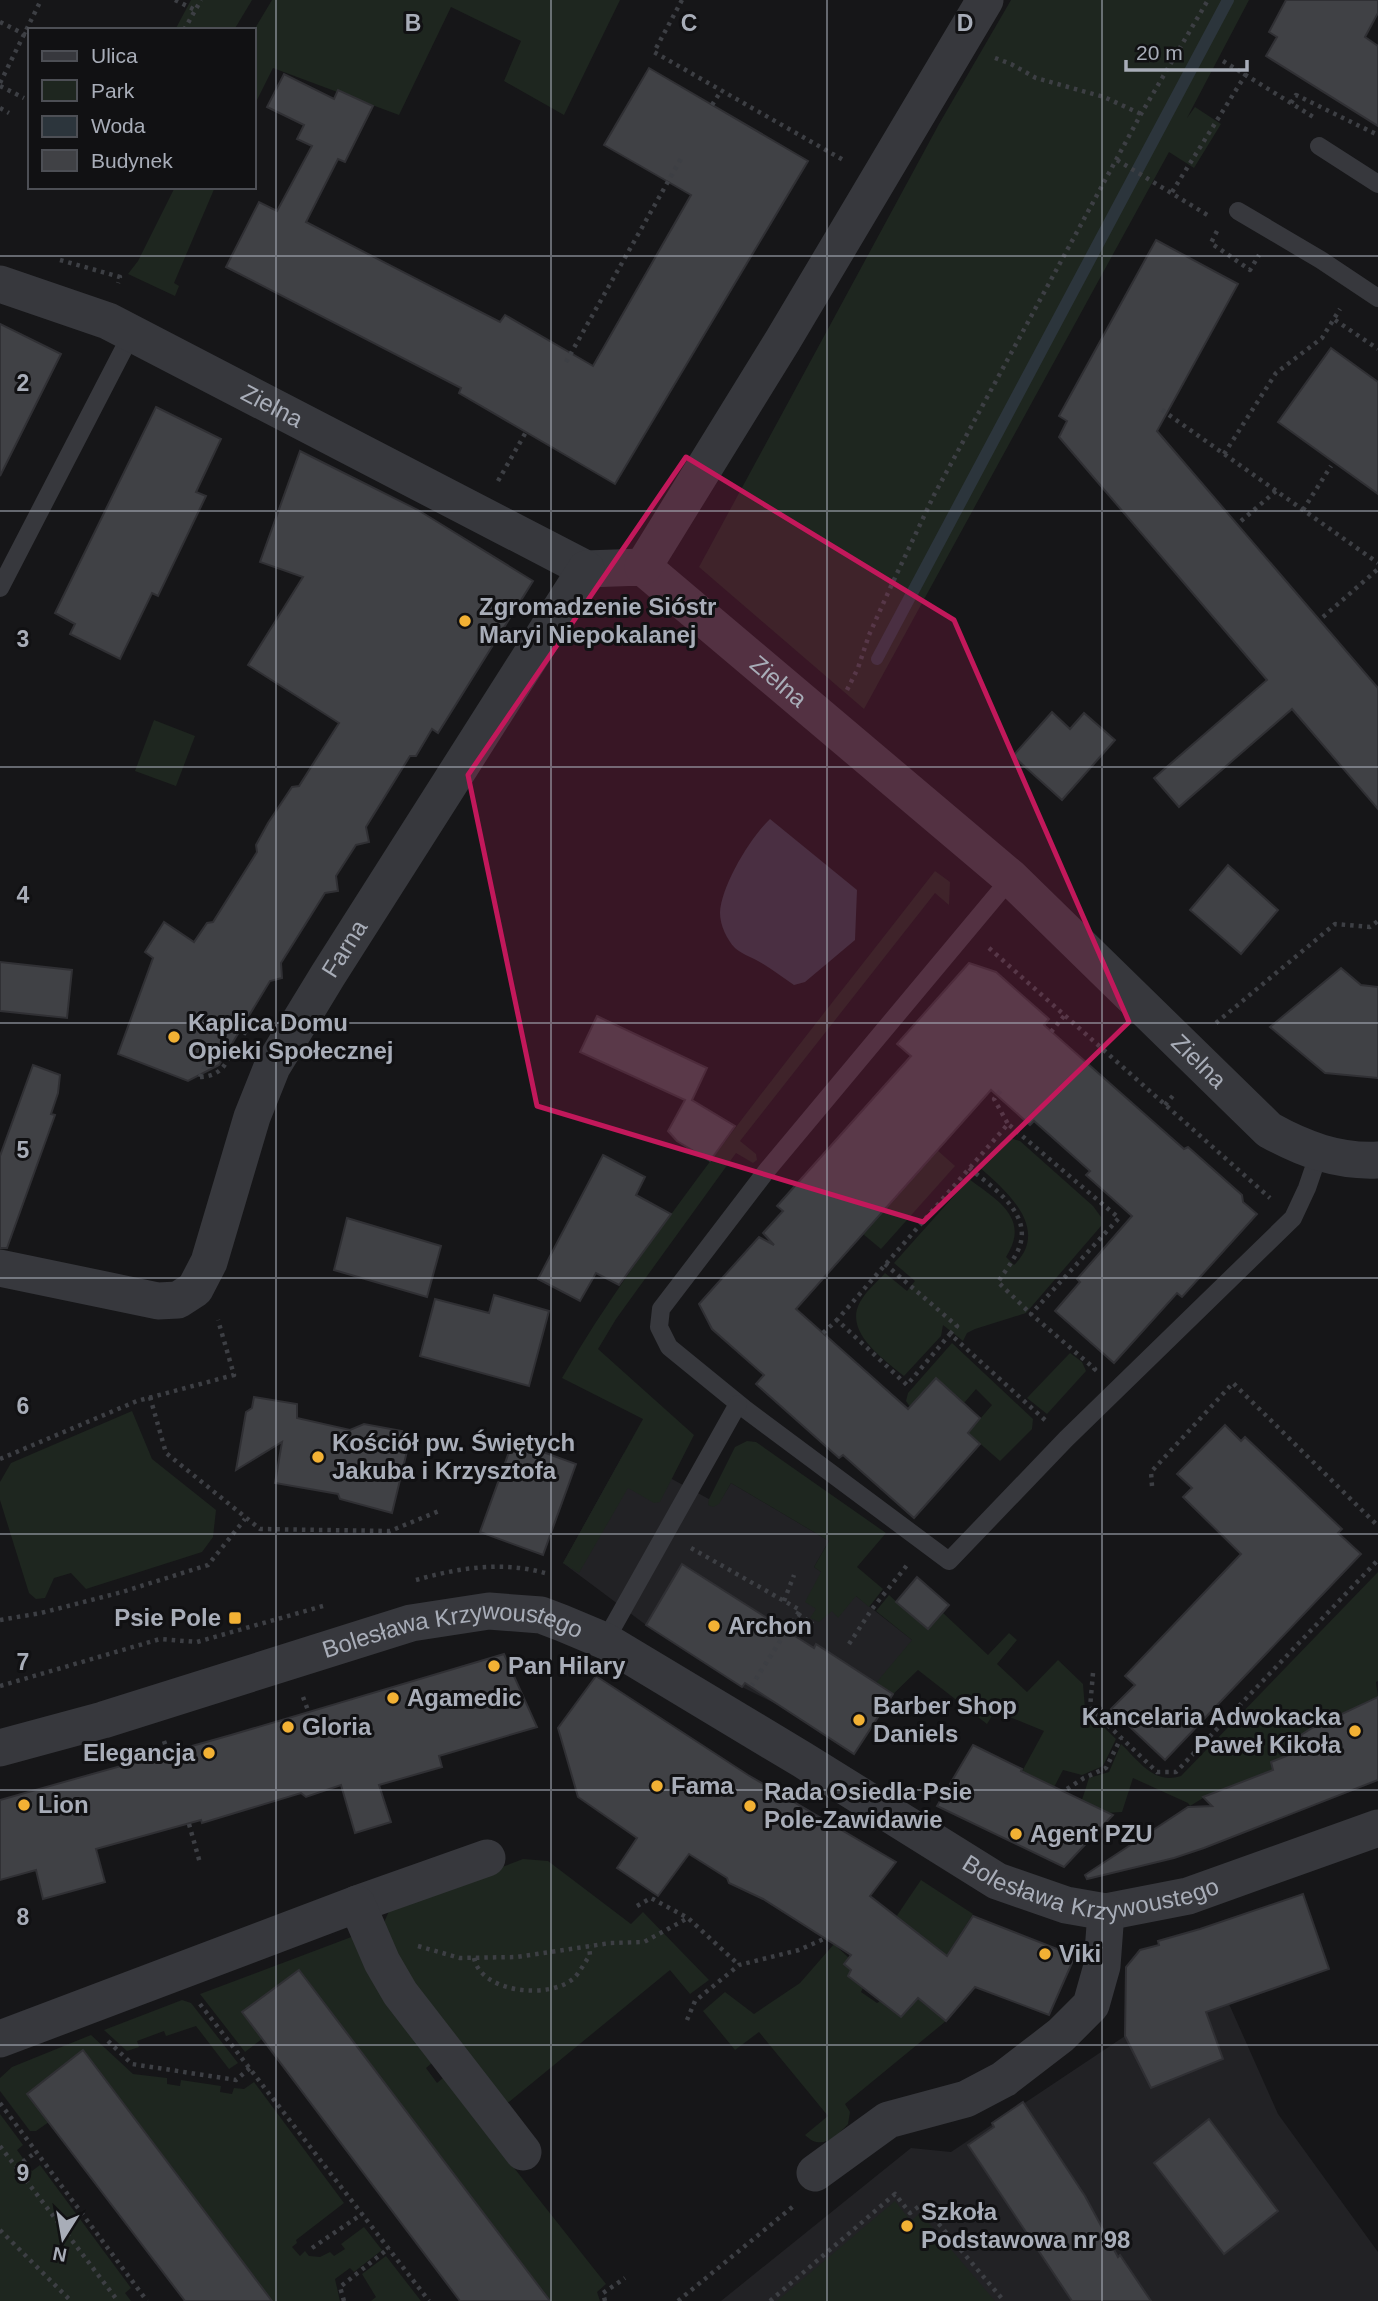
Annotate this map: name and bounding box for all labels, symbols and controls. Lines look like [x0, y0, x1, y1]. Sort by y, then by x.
text: B [405, 10, 421, 36]
text: C [681, 10, 697, 36]
text: D [957, 10, 973, 36]
legend [28, 28, 256, 189]
scale bar [1126, 28, 1247, 72]
text: 20 m [1136, 41, 1183, 64]
text: Ulica [91, 44, 138, 67]
text: Park [91, 79, 135, 102]
text: Woda [91, 114, 146, 137]
text: Budynek [91, 149, 173, 172]
text: 2 [17, 370, 29, 396]
street label: Zielna [237, 379, 308, 433]
place label: Zgromadzenie Sióstr Maryi Niepokalanej [479, 593, 716, 648]
marker: Zgromadzenie Sióstr Maryi Niepokalanej [457, 613, 473, 629]
text: 3 [17, 626, 29, 652]
street label: Zielna [745, 650, 813, 713]
text: 4 [17, 882, 30, 908]
street label: Farna [316, 914, 373, 982]
place label: Kaplica Domu Opieki Społecznej [188, 1009, 393, 1064]
marker: Kaplica Domu Opieki Społecznej [166, 1029, 182, 1045]
street label: Zielna [1166, 1029, 1232, 1094]
text: 5 [17, 1137, 30, 1163]
text: 6 [17, 1393, 29, 1419]
place label: Kościół pw. Świętych Jakuba i Krzysztofa [332, 1429, 575, 1484]
marker: Kościół pw. Świętych Jakuba i Krzysztofa [310, 1449, 326, 1465]
street label: Bolesława Krzywoustego [319, 1596, 587, 1663]
place label: Psie Pole [114, 1604, 221, 1631]
marker: Psie Pole [227, 1610, 243, 1626]
place label: Archon [728, 1612, 812, 1639]
marker: Archon [706, 1618, 722, 1634]
text: 7 [17, 1649, 29, 1675]
place label: Pan Hilary [508, 1652, 626, 1679]
marker: Pan Hilary [486, 1658, 502, 1674]
place label: Agamedic [407, 1684, 522, 1711]
marker: Agamedic [385, 1690, 401, 1706]
place label: Barber Shop Daniels [873, 1692, 1017, 1747]
place label: Kancelaria Adwokacka Paweł Kikoła [1082, 1703, 1342, 1758]
marker: Barber Shop Daniels [851, 1712, 867, 1728]
place label: Gloria [302, 1713, 372, 1740]
marker: Gloria [280, 1719, 296, 1735]
marker: Kancelaria Adwokacka Paweł Kikoła [1347, 1723, 1363, 1739]
place label: Elegancja [83, 1739, 196, 1766]
marker: Elegancja [201, 1745, 217, 1761]
place label: Fama [671, 1772, 734, 1799]
marker: Fama [649, 1778, 665, 1794]
place label: Rada Osiedla Psie Pole-Zawidawie [764, 1778, 972, 1833]
place label: Lion [38, 1791, 89, 1818]
marker: Lion [16, 1797, 32, 1813]
marker: Rada Osiedla Psie Pole-Zawidawie [742, 1798, 758, 1814]
place label: Agent PZU [1030, 1820, 1153, 1847]
marker: Agent PZU [1008, 1826, 1024, 1842]
street label: Bolesława Krzywoustego [958, 1849, 1222, 1925]
text: 8 [17, 1904, 30, 1930]
place label: Viki [1059, 1940, 1101, 1967]
marker: Viki [1037, 1946, 1053, 1962]
text: 9 [17, 2160, 29, 2186]
place label: Szkoła Podstawowa nr 98 [921, 2198, 1130, 2253]
north arrow [28, 2203, 98, 2273]
marker: Szkoła Podstawowa nr 98 [899, 2218, 915, 2234]
text: N [51, 2243, 69, 2266]

